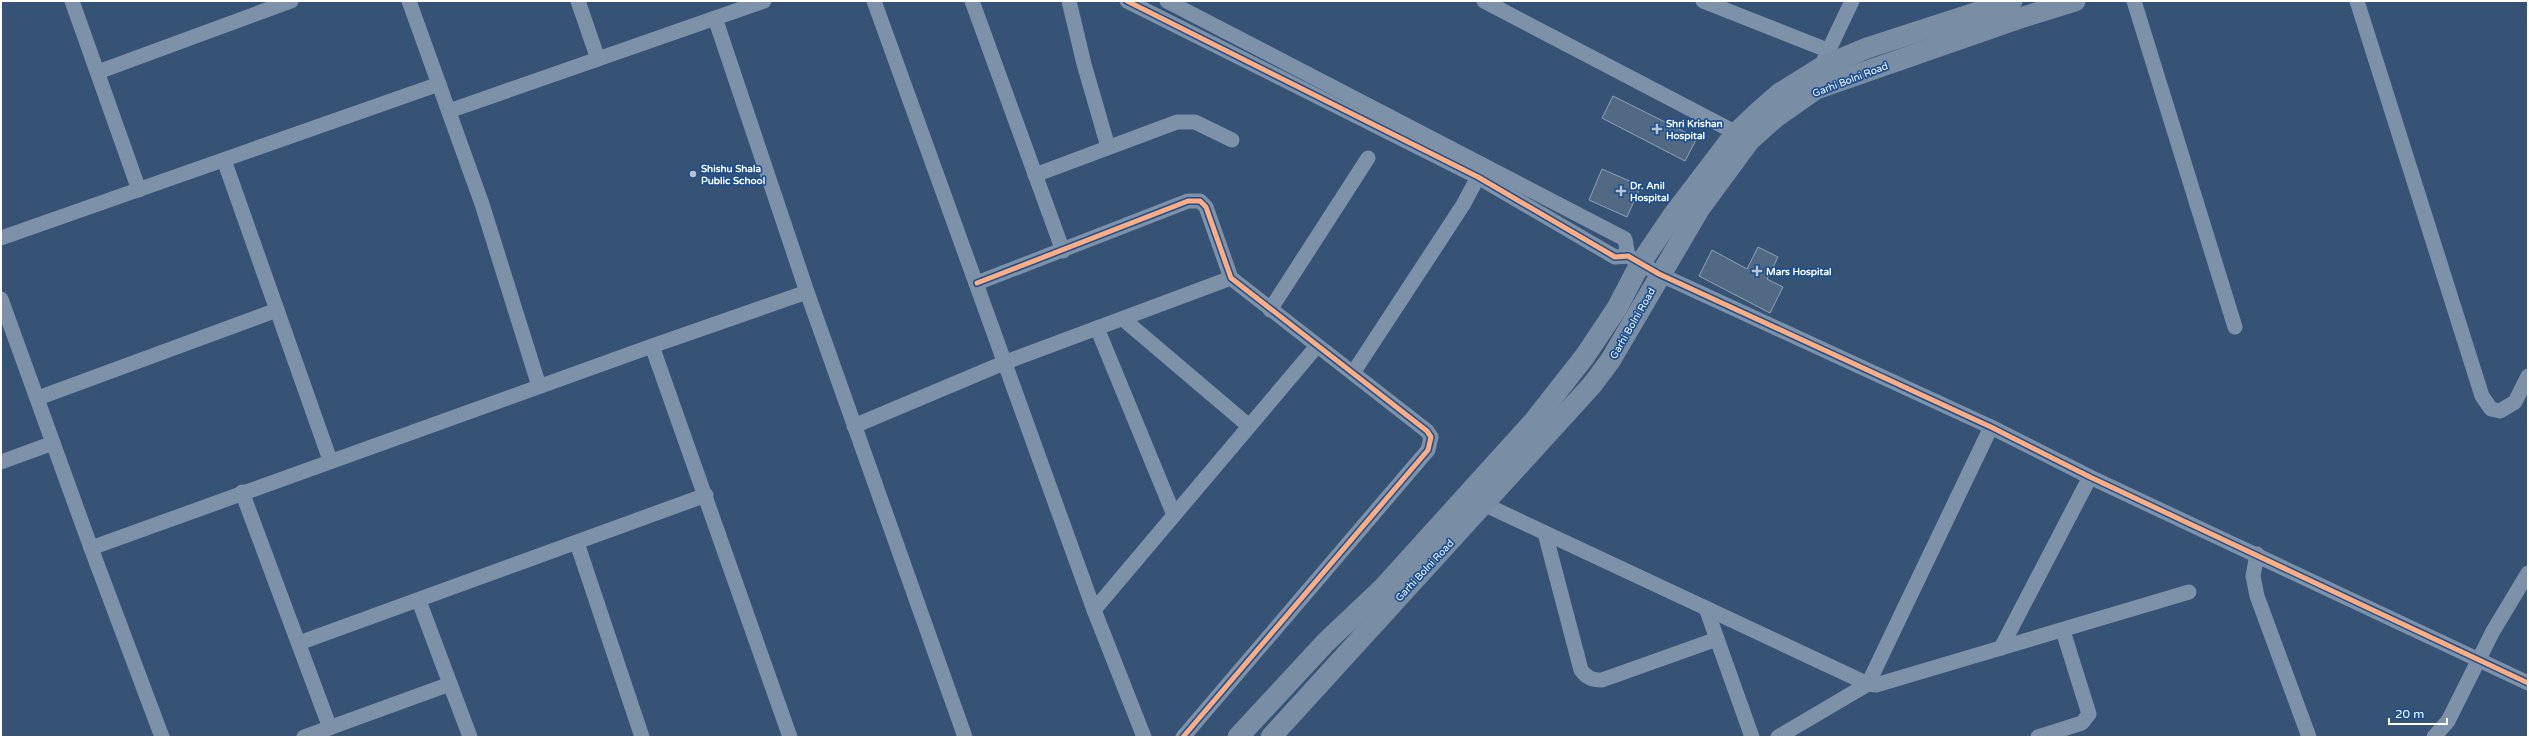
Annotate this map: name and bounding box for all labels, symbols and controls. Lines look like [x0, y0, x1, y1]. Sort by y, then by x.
street label: Garhi Bolni Road [1811, 60, 1890, 100]
place label: Shri Krishan Hospital [1666, 118, 1723, 142]
marker: Shri Krishan Hospital [1651, 123, 1663, 135]
place label: Shishu Shala Public School [701, 163, 765, 187]
marker: Shishu Shala Public School [688, 169, 698, 179]
place label: Dr. Anil Hospital [1630, 180, 1669, 204]
marker: Dr. Anil Hospital [1615, 185, 1627, 197]
marker: Mars Hospital [1751, 265, 1763, 277]
place label: Mars Hospital [1766, 266, 1832, 278]
street label: Garhi Bolni Road [1608, 286, 1658, 361]
street label: Garhi Bolni Road [1393, 537, 1456, 604]
scale bar [2389, 700, 2447, 726]
text: 20 m [2395, 707, 2424, 721]

